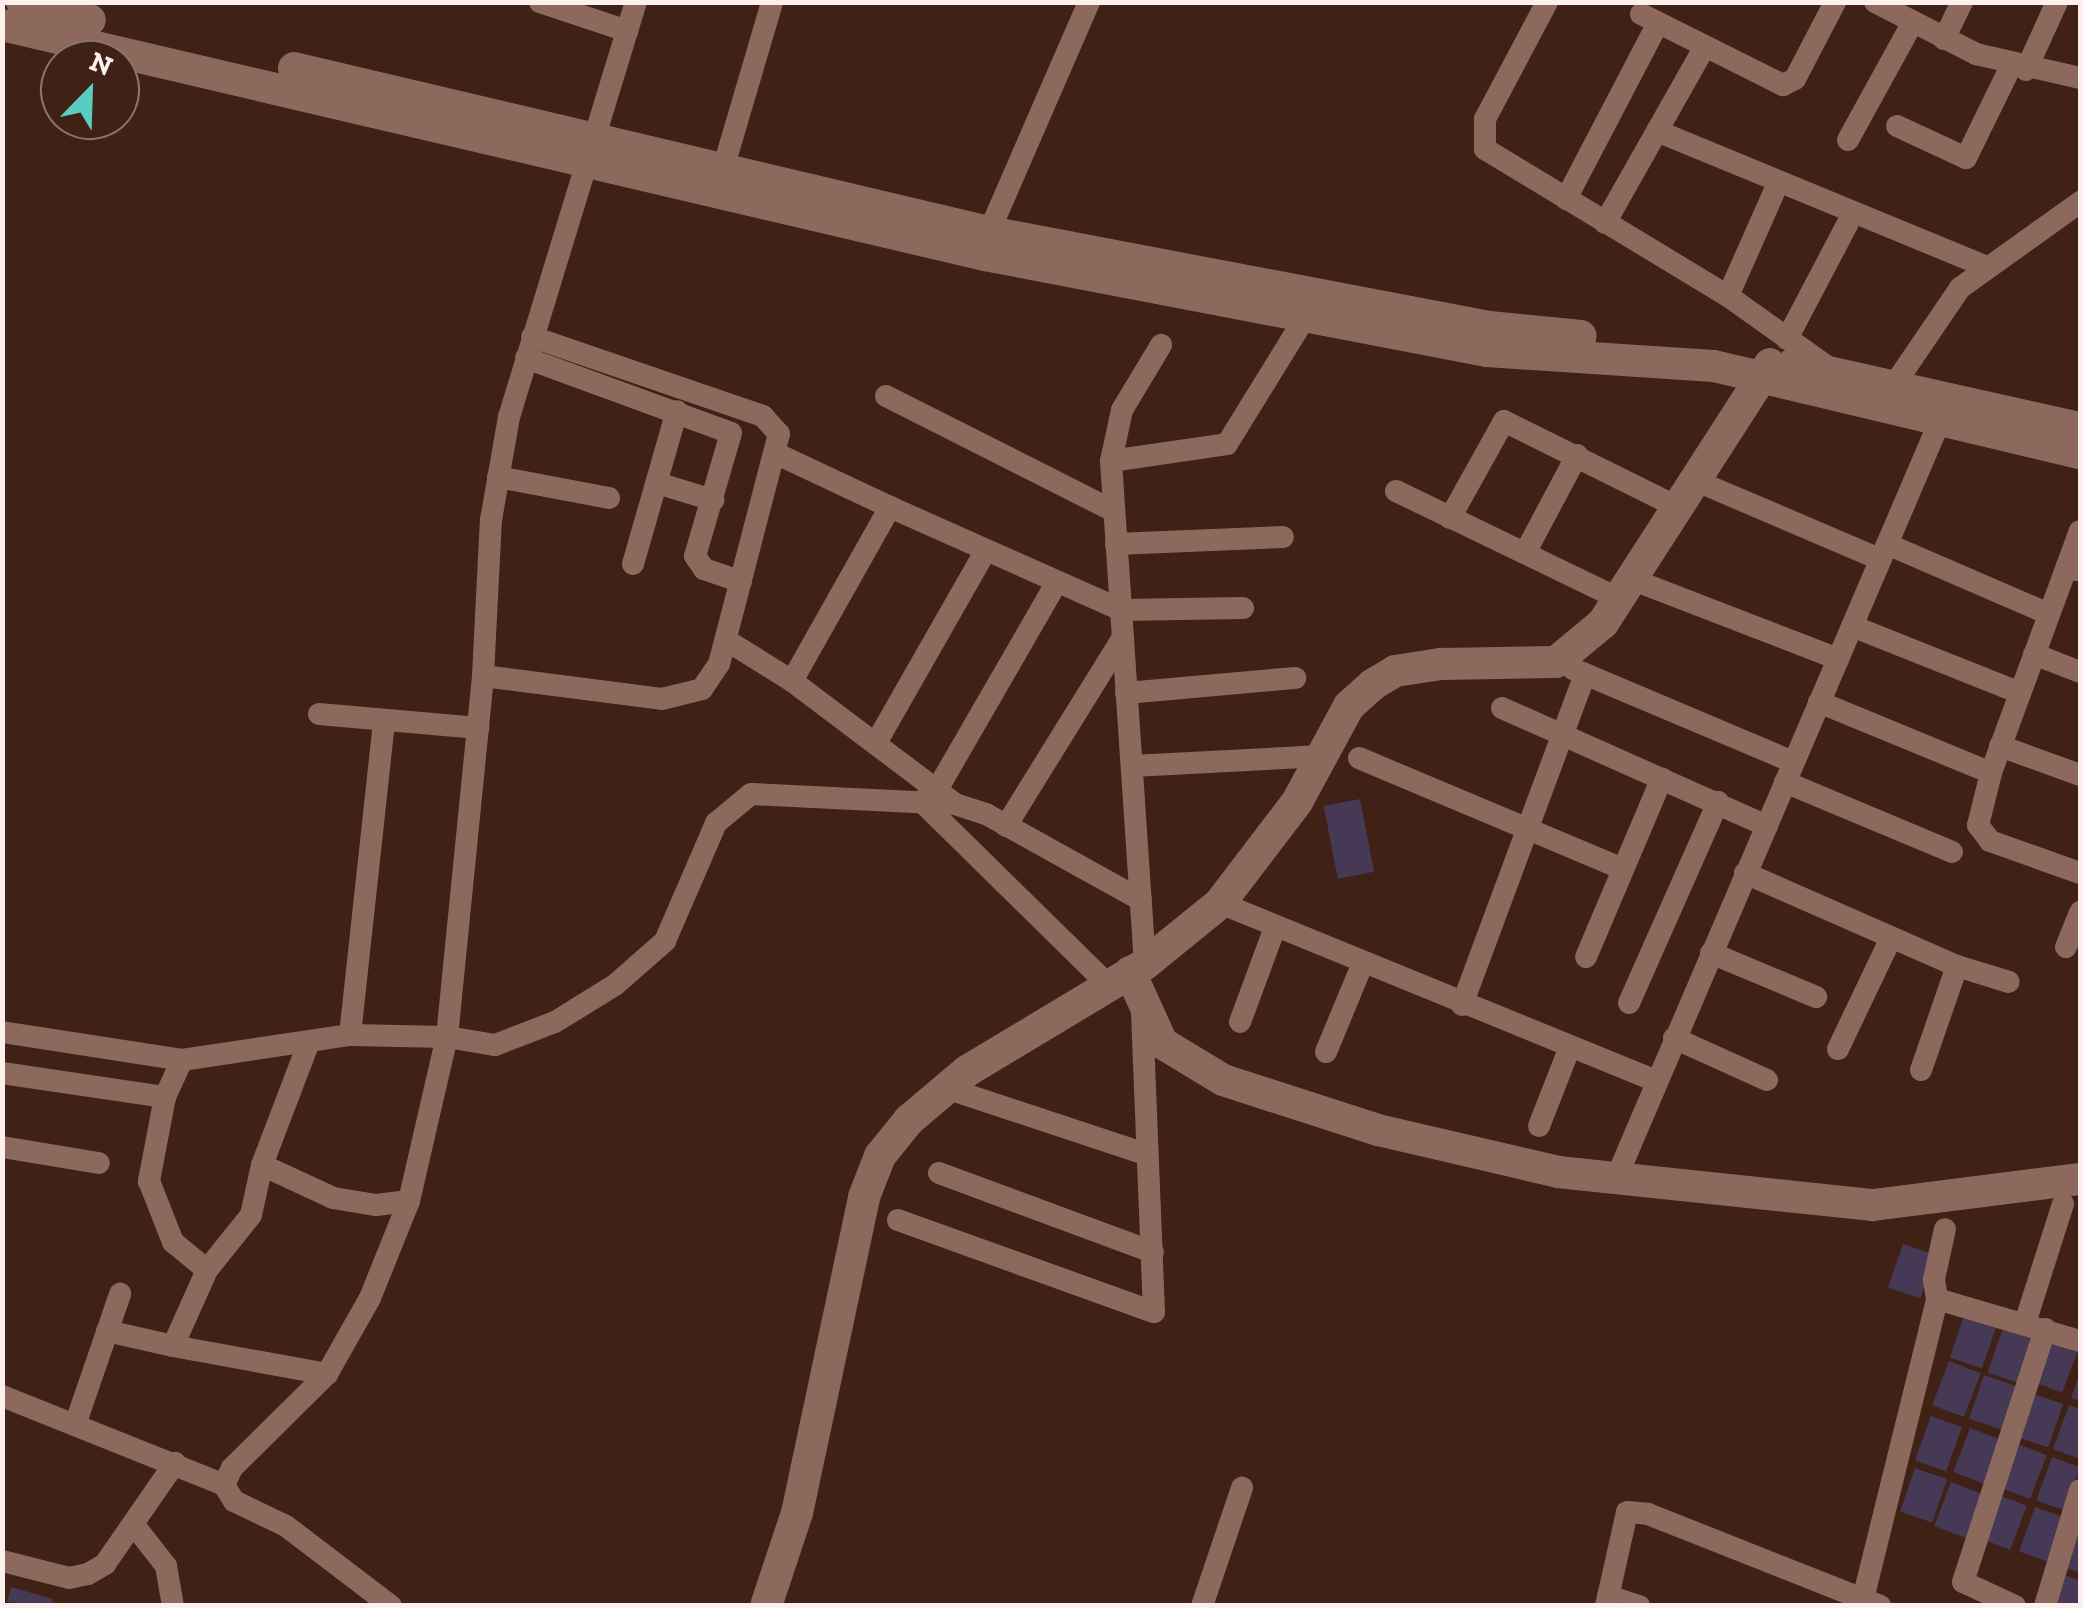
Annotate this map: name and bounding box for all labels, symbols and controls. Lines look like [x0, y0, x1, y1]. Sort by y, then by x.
north arrow [40, 40, 140, 140]
text: N [85, 44, 117, 83]

